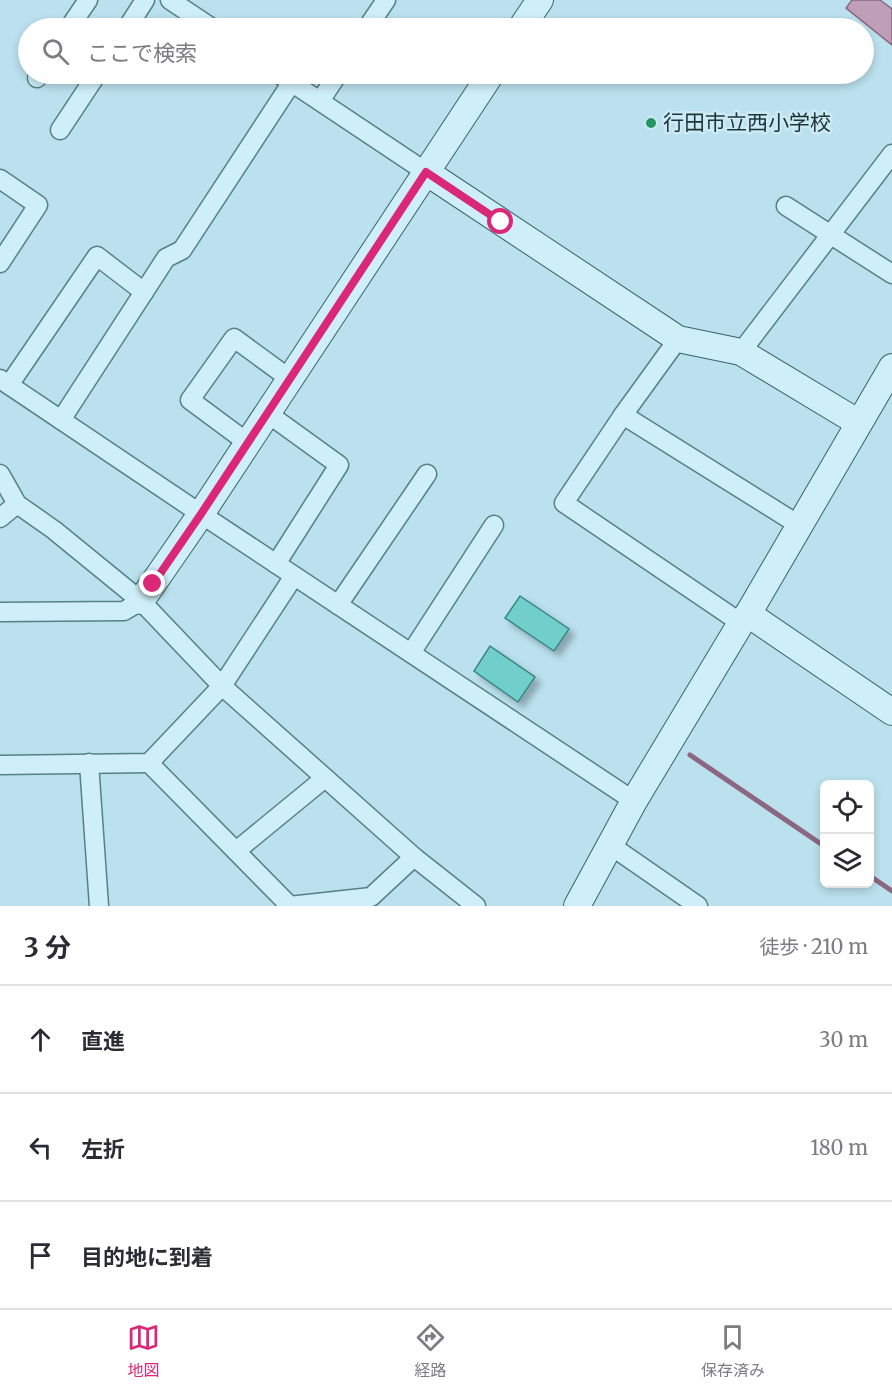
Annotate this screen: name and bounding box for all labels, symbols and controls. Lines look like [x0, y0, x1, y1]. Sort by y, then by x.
search box [18, 18, 874, 84]
icon: search [39, 35, 72, 68]
text: ここで検索 [87, 39, 197, 67]
place label: 行田市立西小学校 [663, 109, 831, 136]
marker: 行田市立西小学校 [644, 116, 658, 130]
route start [487, 208, 513, 234]
route end [139, 570, 165, 596]
map controls [820, 780, 874, 888]
button: locate [820, 780, 874, 834]
button: layers [820, 834, 874, 888]
text: 3 分 [24, 931, 71, 964]
text: 徒歩 · 210 m [759, 934, 868, 959]
icon: ahead [24, 1023, 57, 1056]
text: 直進 [81, 1027, 125, 1055]
text: 30 m [819, 1027, 868, 1052]
icon: left [24, 1131, 57, 1164]
text: 左折 [81, 1135, 125, 1163]
text: 180 m [810, 1135, 868, 1160]
icon: arrive [24, 1239, 57, 1272]
text: 目的地に到着 [81, 1243, 213, 1271]
tab: 地図 [127, 1321, 160, 1381]
tab: 経路 [414, 1321, 447, 1381]
tab: 保存済み [701, 1321, 765, 1381]

